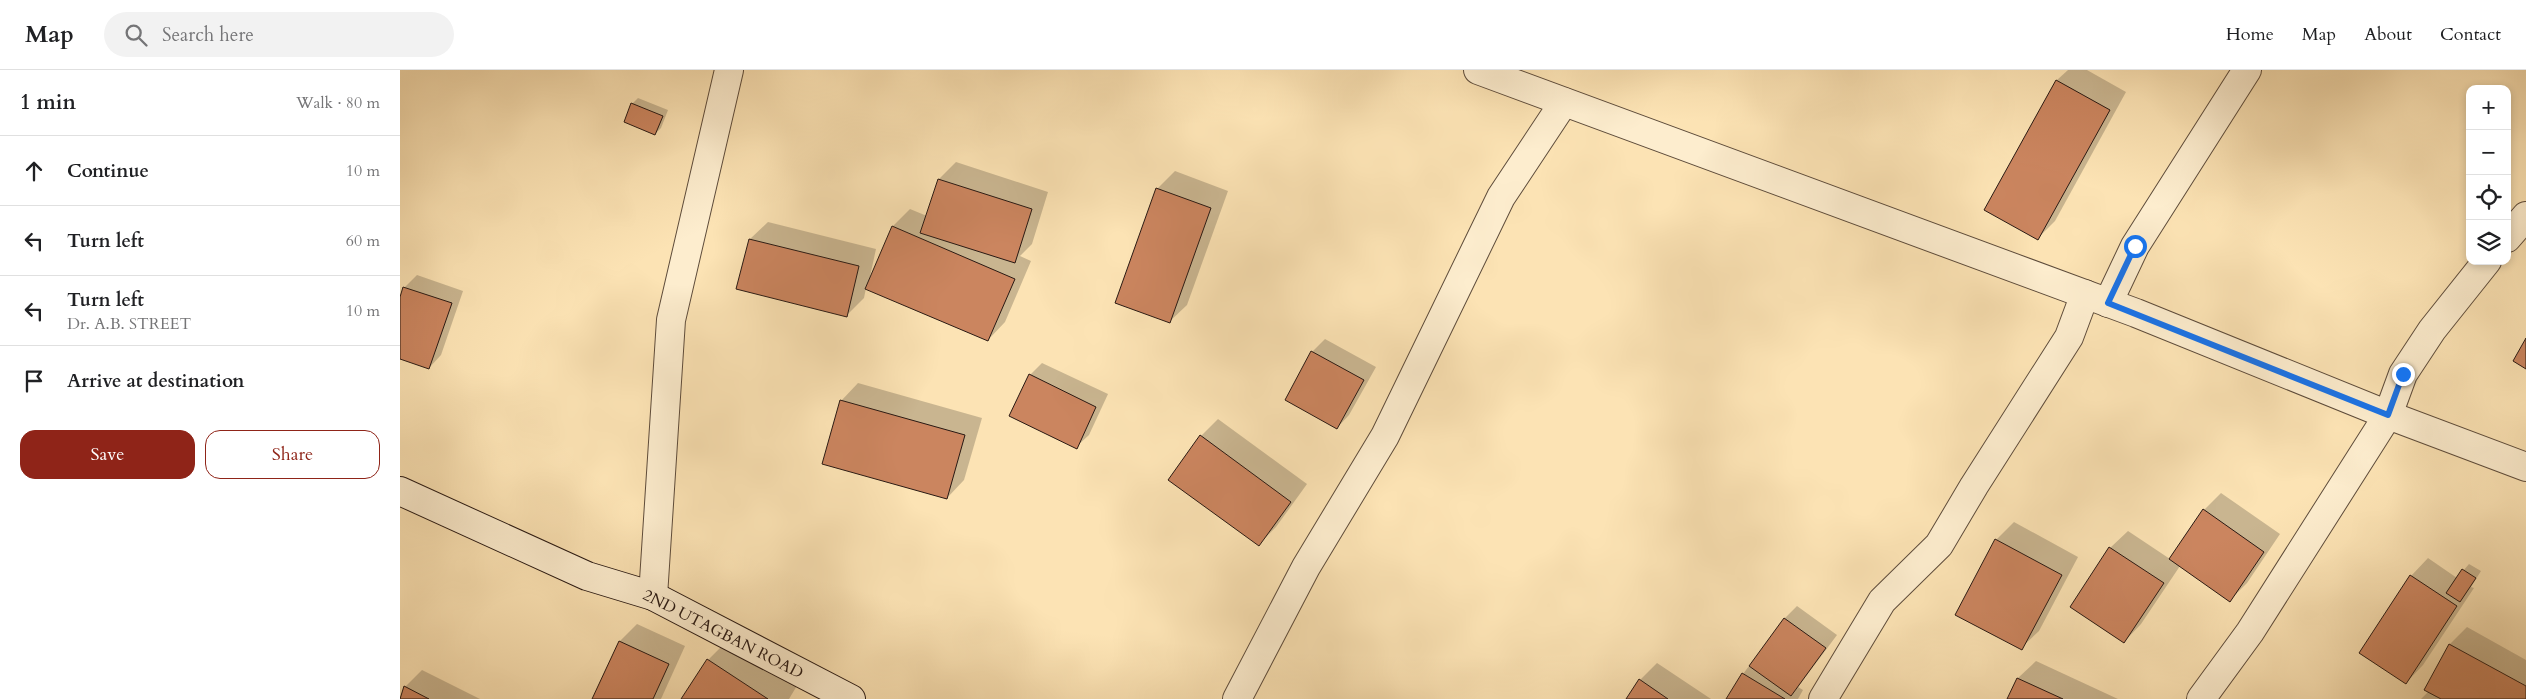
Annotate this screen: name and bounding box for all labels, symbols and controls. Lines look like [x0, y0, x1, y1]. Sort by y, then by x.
search box [104, 12, 454, 57]
text: Map [25, 18, 74, 51]
icon: search [122, 21, 150, 49]
text: Search here [162, 22, 254, 48]
text: Home [2226, 22, 2274, 47]
text: Map [2302, 22, 2336, 47]
text: About [2364, 22, 2412, 47]
text: Contact [2440, 22, 2501, 47]
map controls [2466, 85, 2511, 265]
button: + [2466, 85, 2511, 130]
text: 1 min [20, 88, 76, 117]
text: Walk · 80 m [296, 92, 380, 114]
button: − [2466, 130, 2511, 175]
icon: ahead [20, 157, 48, 185]
text: Continue [67, 158, 149, 184]
text: 10 m [346, 160, 380, 182]
button: locate [2466, 175, 2511, 220]
button: layers [2466, 220, 2511, 265]
icon: left [20, 227, 48, 255]
text: Turn left [67, 228, 144, 254]
text: 60 m [346, 230, 380, 252]
route start [2124, 235, 2147, 258]
text: Turn left [67, 287, 144, 313]
icon: left [20, 297, 48, 325]
text: 10 m [346, 300, 380, 322]
text: Dr. A.B. STREET [67, 313, 191, 335]
route end [2392, 363, 2415, 386]
icon: arrive [20, 367, 48, 395]
text: Arrive at destination [67, 368, 244, 394]
button: Save [20, 430, 195, 479]
button: Share [205, 430, 380, 479]
street label: 2ND UTAGBAN ROAD [639, 584, 807, 684]

